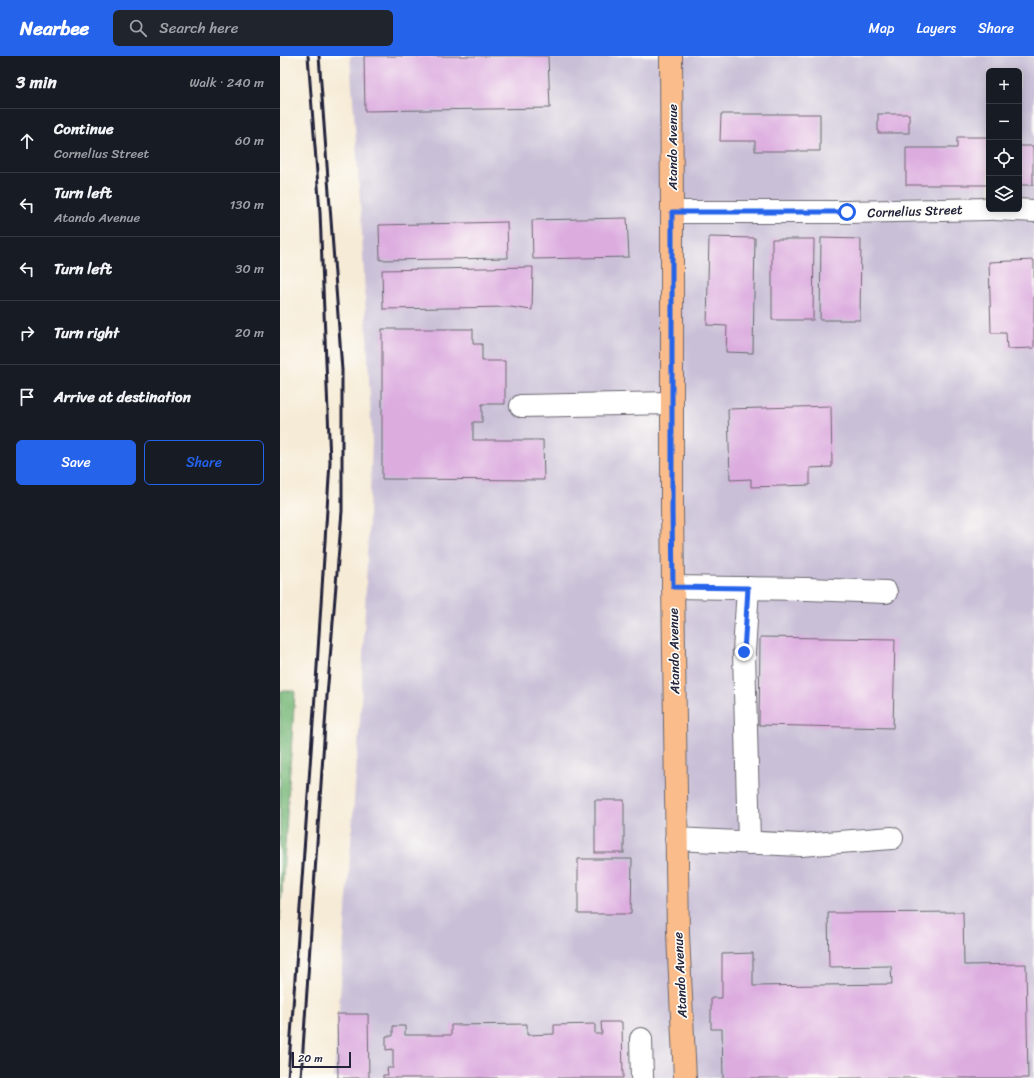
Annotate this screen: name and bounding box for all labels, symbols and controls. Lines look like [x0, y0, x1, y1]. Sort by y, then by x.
search box [113, 10, 393, 46]
text: Nearbee [20, 12, 89, 45]
text: Search here [159, 15, 238, 41]
text: Map [869, 16, 894, 41]
text: Layers [916, 16, 956, 41]
text: Share [978, 16, 1014, 41]
icon: search [127, 17, 149, 39]
text: 3 min [16, 67, 57, 97]
map controls [986, 68, 1022, 212]
button: + [986, 68, 1022, 104]
text: Walk · 240 m [189, 71, 264, 94]
street label: Atando Avenue [661, 104, 684, 191]
button: − [986, 104, 1022, 140]
text: Continue [54, 116, 114, 142]
text: 60 m [235, 129, 264, 152]
icon: ahead [16, 130, 38, 152]
button: locate [986, 140, 1022, 176]
text: Cornelius Street [54, 142, 149, 165]
button: layers [986, 176, 1022, 212]
text: Turn left [54, 180, 112, 206]
text: 130 m [230, 193, 264, 216]
icon: left [16, 194, 38, 216]
street label: Cornelius Street [867, 198, 963, 224]
route start [838, 203, 856, 221]
text: Atando Avenue [54, 206, 140, 229]
text: Turn left [54, 256, 112, 282]
text: 30 m [235, 257, 264, 280]
icon: left [16, 258, 38, 280]
text: Turn right [54, 320, 119, 346]
text: 20 m [235, 321, 264, 344]
icon: right [16, 322, 38, 344]
text: Arrive at destination [54, 384, 191, 410]
icon: arrive [16, 386, 38, 408]
button: Save [16, 440, 136, 485]
button: Share [144, 440, 264, 485]
street label: Atando Avenue [662, 607, 686, 695]
route end [735, 643, 753, 661]
street label: Atando Avenue [666, 931, 694, 1020]
text: 20 m [298, 1049, 323, 1068]
scale bar [292, 1050, 351, 1069]

